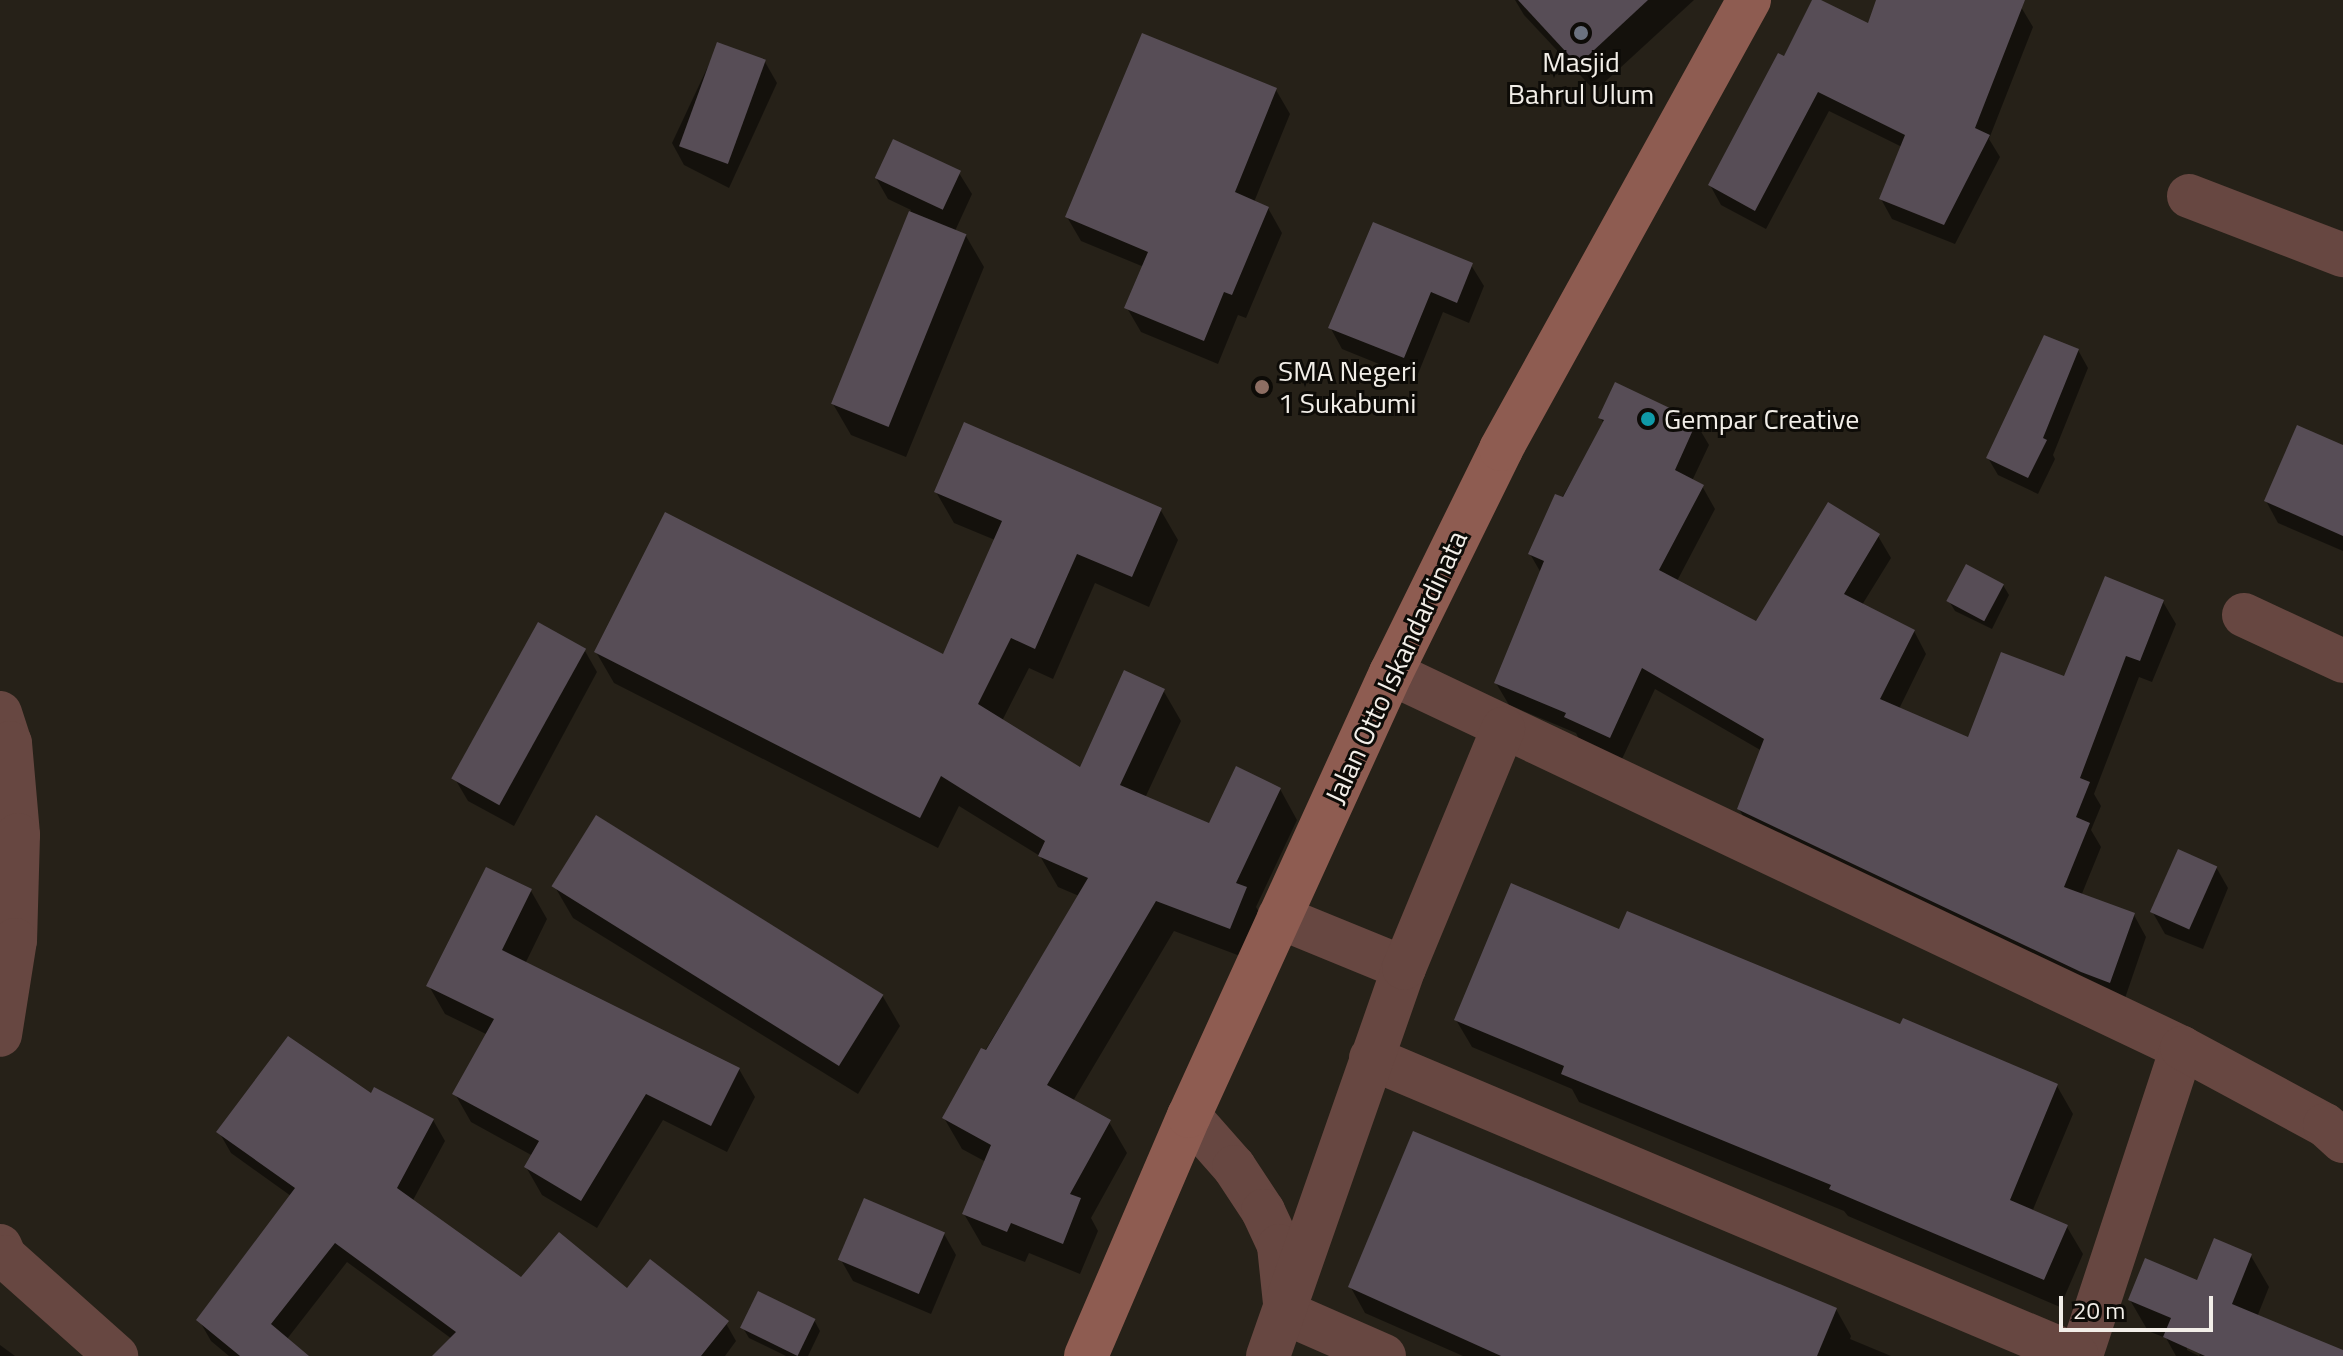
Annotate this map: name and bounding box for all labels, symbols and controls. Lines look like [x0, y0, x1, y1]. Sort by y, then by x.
marker: Masjid Bahrul Ulum [1572, 24, 1590, 42]
place label: Masjid Bahrul Ulum [1508, 45, 1654, 111]
place label: SMA Negeri 1 Sukabumi [1278, 354, 1417, 420]
marker: SMA Negeri 1 Sukabumi [1253, 378, 1271, 396]
place label: Gempar Creative [1664, 402, 1859, 436]
marker: Gempar Creative [1639, 410, 1657, 428]
street label: Jalan Otto Iskandardinata [1318, 525, 1474, 809]
scale bar [2063, 1280, 2217, 1330]
text: 20 m [2073, 1292, 2125, 1328]

